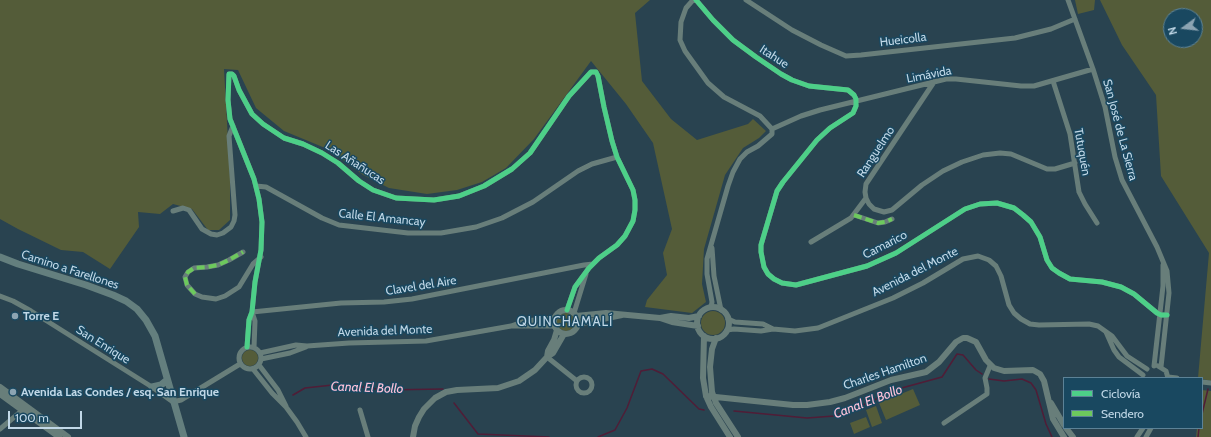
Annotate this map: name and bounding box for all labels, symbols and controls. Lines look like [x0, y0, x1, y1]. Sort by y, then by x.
north arrow [1163, 8, 1203, 48]
text: N [1165, 25, 1180, 36]
street label: Hueicolla [879, 30, 927, 50]
street label: Itahue [757, 42, 791, 72]
street label: Limávida [905, 64, 953, 86]
street label: San José de La Sierra [1100, 78, 1140, 182]
street label: Ranguelmo [854, 124, 898, 180]
street label: Tutuquén [1071, 127, 1093, 177]
street label: Las Añañucas [322, 138, 388, 188]
street label: Calle El Amancay [338, 206, 426, 230]
street label: Camarico [860, 228, 910, 262]
street label: Avenida del Monte [870, 244, 960, 300]
street label: Camino a Farellones [19, 247, 121, 293]
street label: Clavel del Aire [385, 273, 457, 299]
place label: Torre E [23, 309, 59, 323]
marker: Torre E [10, 311, 20, 321]
district label: QUINCHAMALÍ [517, 314, 613, 330]
street label: Avenida del Monte [337, 322, 433, 340]
street label: San Enrique [73, 323, 133, 367]
street label: Charles Hamilton [841, 351, 929, 393]
legend [1063, 377, 1203, 429]
water label: Canal El Bollo [330, 379, 404, 397]
water label: Canal El Bollo [831, 382, 905, 422]
place label: Avenida Las Condes / esq. San Enrique [21, 385, 219, 399]
text: Ciclovía [1101, 386, 1140, 401]
marker: Avenida Las Condes / esq. San Enrique [8, 387, 18, 397]
scale bar [10, 403, 84, 429]
text: Sendero [1101, 406, 1144, 421]
text: 100 m [15, 410, 49, 425]

